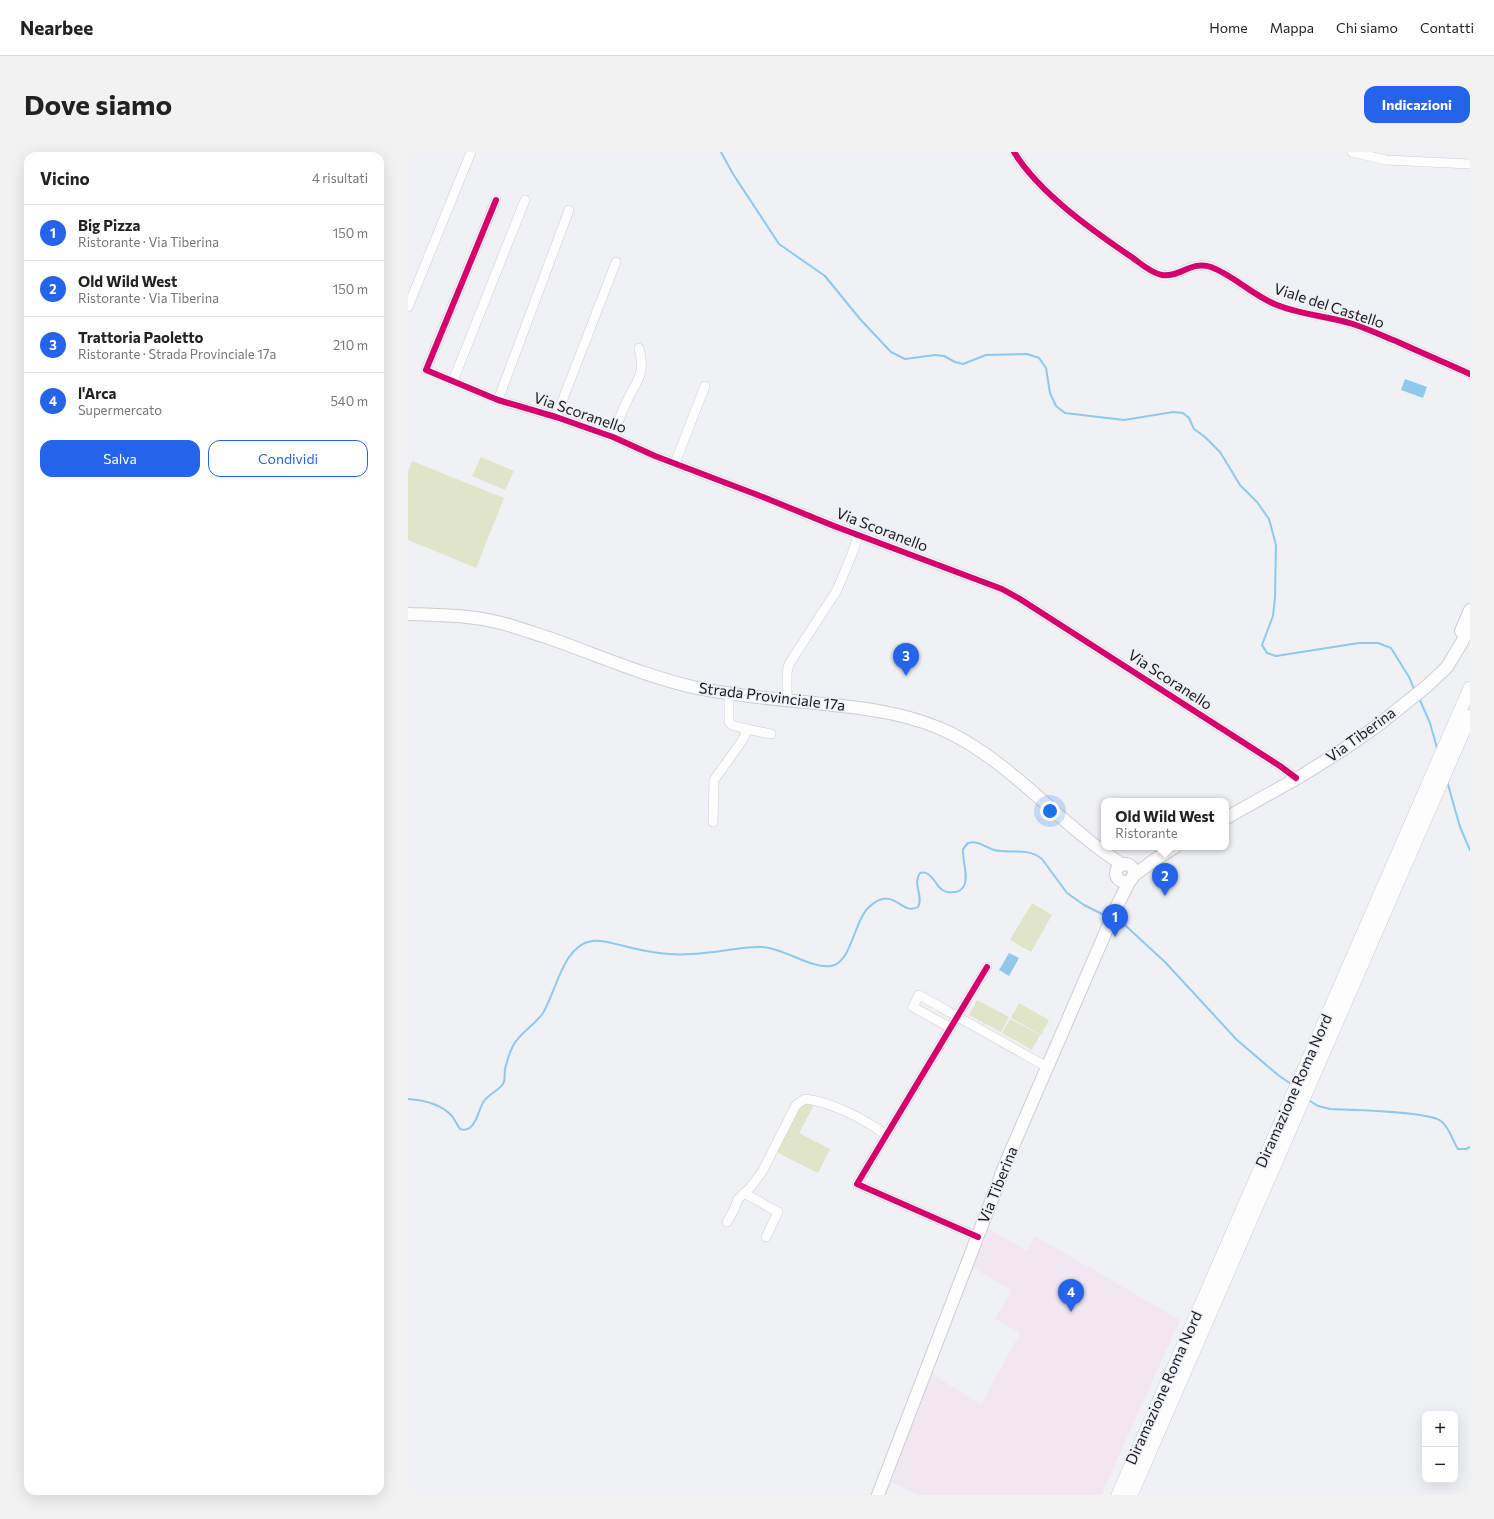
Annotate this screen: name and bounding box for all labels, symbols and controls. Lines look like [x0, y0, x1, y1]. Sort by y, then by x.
text: Nearbee [20, 16, 93, 39]
text: Home [1209, 19, 1248, 36]
text: Mappa [1270, 19, 1314, 36]
text: Chi siamo [1336, 19, 1398, 36]
text: Contatti [1420, 19, 1474, 36]
button: Indicazioni [1364, 86, 1470, 123]
text: Dove siamo [24, 87, 172, 121]
text: Vicino [40, 168, 90, 189]
text: 4 risultati [312, 170, 368, 186]
text: Big Pizza [78, 216, 141, 234]
text: 1 [50, 225, 56, 241]
text: 150 m [333, 225, 368, 241]
text: Ristorante · Via Tiberina [78, 234, 219, 250]
text: Old Wild West [78, 272, 177, 290]
street label: Viale del Castello [1272, 279, 1387, 331]
text: 2 [49, 281, 57, 297]
text: 150 m [333, 281, 368, 297]
text: Ristorante · Via Tiberina [78, 290, 219, 306]
text: Trattoria Paoletto [78, 328, 204, 346]
text: 3 [49, 337, 57, 353]
text: 210 m [333, 337, 368, 353]
text: Ristorante · Strada Provinciale 17a [78, 346, 276, 362]
text: l'Arca [78, 384, 116, 402]
street label: Via Scoranello [532, 388, 629, 436]
text: 4 [49, 393, 57, 409]
text: 540 m [330, 393, 368, 409]
text: Supermercato [78, 402, 162, 418]
button: Salva [40, 440, 200, 477]
button: Condividi [208, 440, 368, 477]
street label: Via Scoranello [834, 503, 931, 555]
pin: 3 [893, 643, 919, 676]
street label: Via Scoranello [1125, 645, 1216, 713]
street label: Strada Provinciale 17a [698, 678, 846, 714]
street label: Via Tiberina [1322, 703, 1399, 765]
popup [1101, 798, 1229, 850]
your location [1040, 801, 1060, 821]
text: Old Wild West [1115, 807, 1215, 825]
text: Ristorante [1115, 825, 1178, 841]
pin: 2 [1152, 863, 1178, 896]
pin: 1 [1102, 904, 1128, 937]
street label: Diramazione Roma Nord [1251, 1011, 1335, 1170]
street label: Via Tiberina [973, 1144, 1021, 1226]
pin: 4 [1058, 1279, 1084, 1312]
street label: Diramazione Roma Nord [1121, 1308, 1205, 1467]
map controls [1422, 1411, 1458, 1483]
button: + [1422, 1411, 1458, 1447]
button: − [1422, 1447, 1458, 1483]

